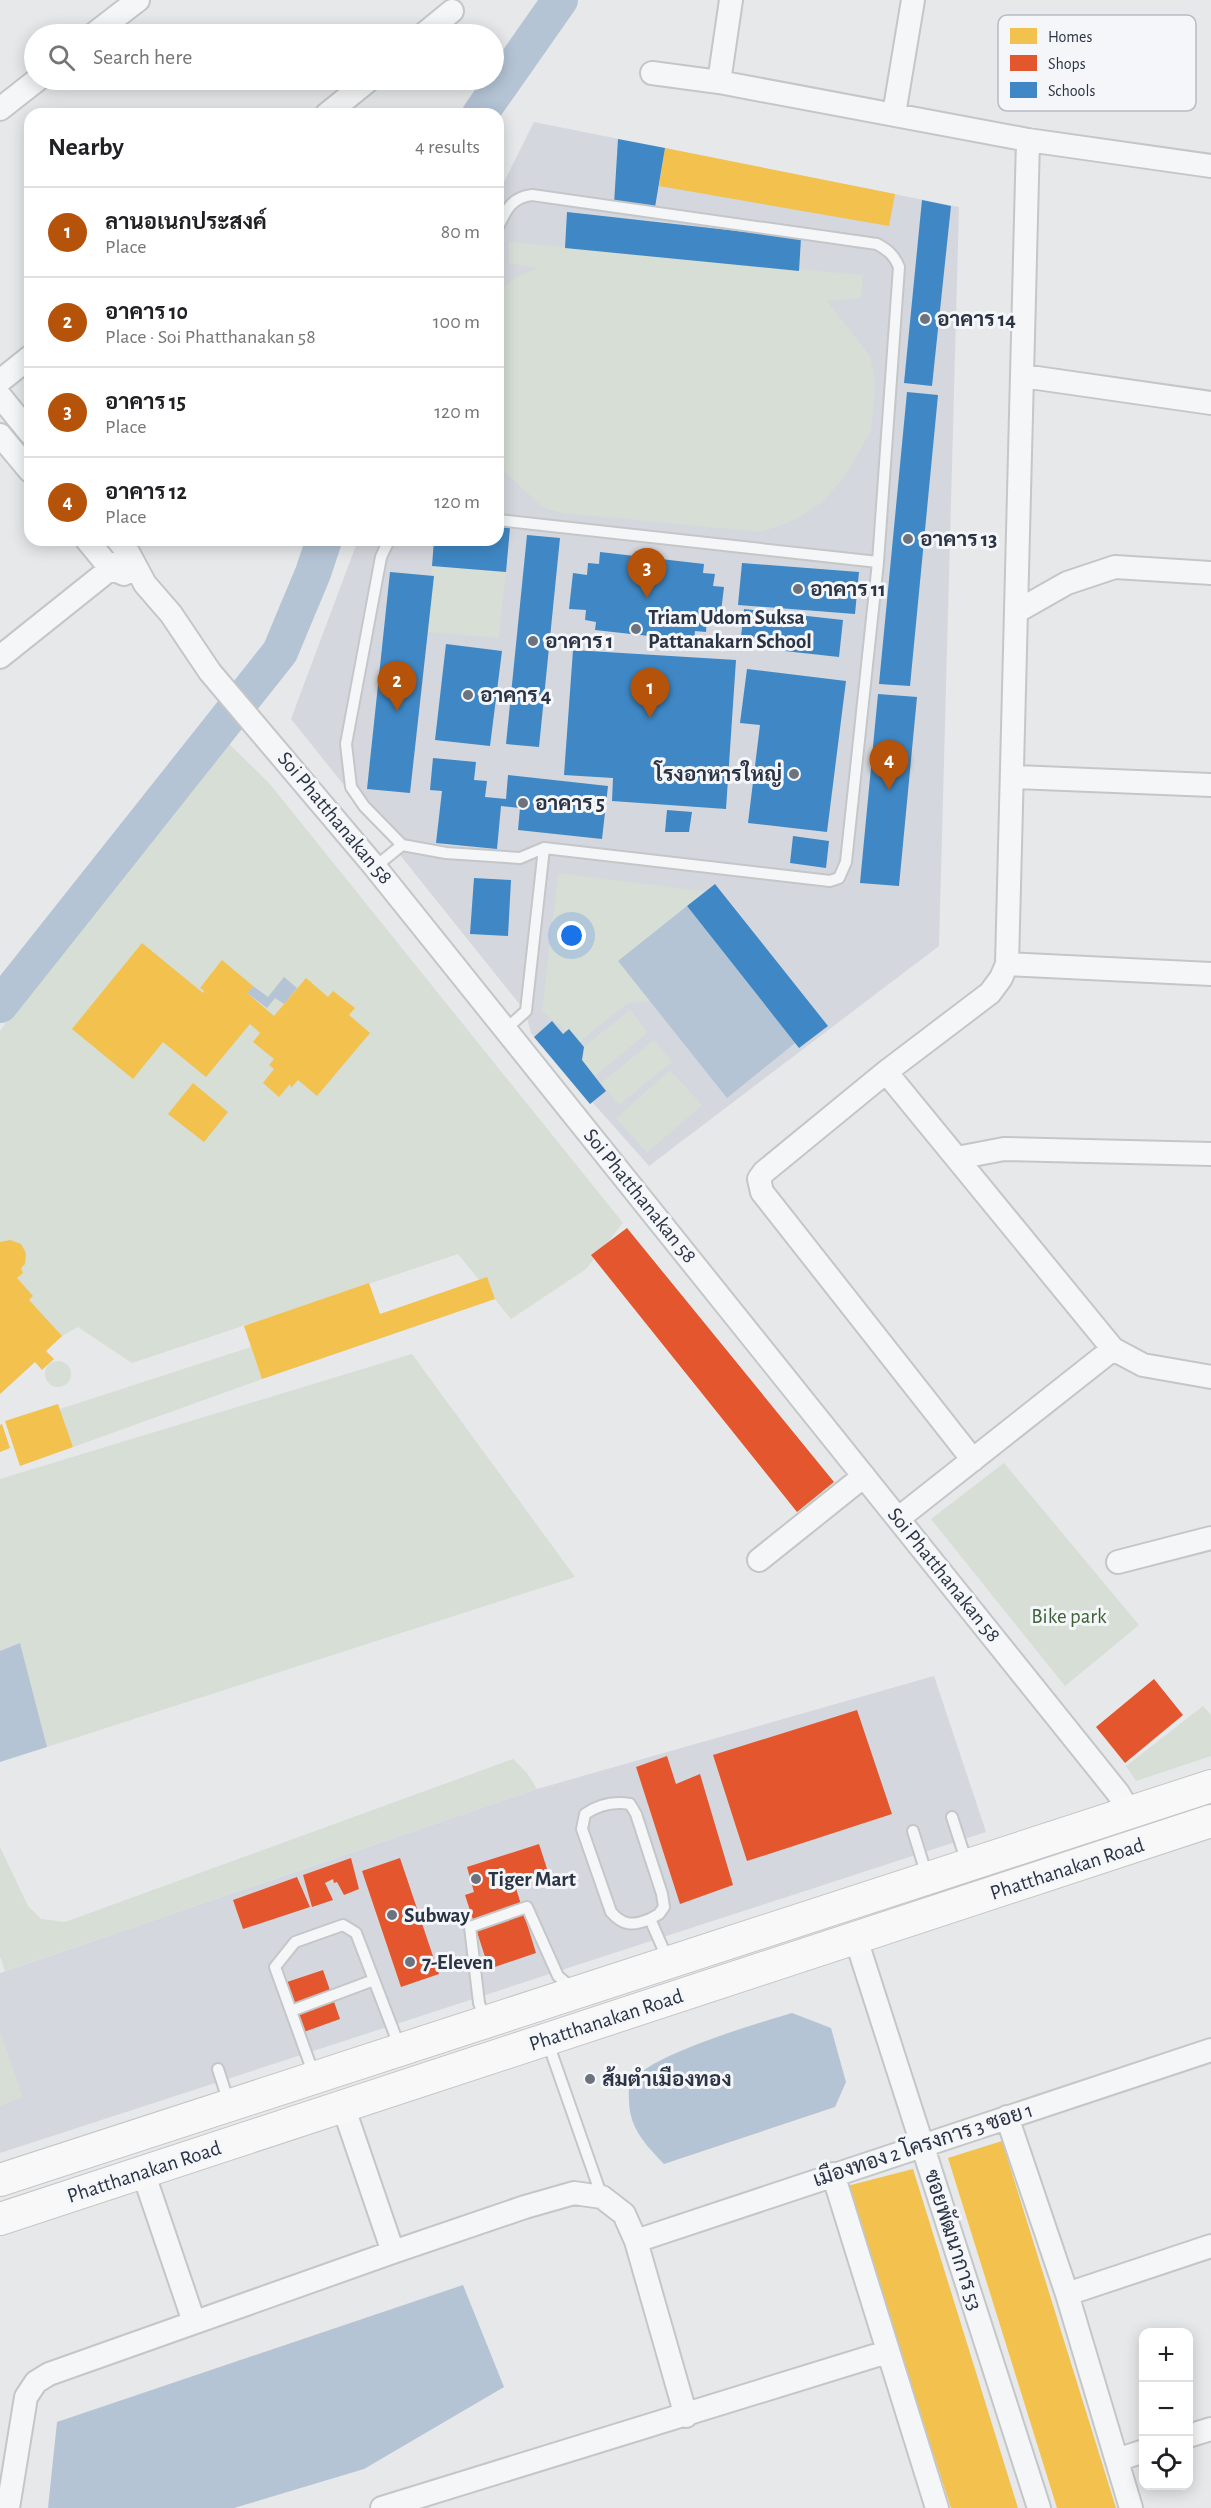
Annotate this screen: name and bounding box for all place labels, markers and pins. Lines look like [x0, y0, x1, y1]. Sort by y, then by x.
place label: อาคาร 14 [937, 309, 1016, 330]
marker: อาคาร 14 [918, 312, 932, 326]
place label: อาคาร 13 [920, 529, 997, 550]
marker: อาคาร 13 [901, 532, 915, 546]
pin: 3 [628, 548, 666, 598]
place label: อาคาร 11 [810, 579, 886, 600]
marker: อาคาร 11 [791, 582, 805, 596]
place label: Triam Udom Suksa Pattanakarn School [648, 607, 812, 652]
marker: Triam Udom Suksa Pattanakarn School [629, 622, 643, 636]
place label: อาคาร 1 [545, 631, 613, 652]
marker: อาคาร 1 [526, 634, 540, 648]
pin: 2 [378, 662, 416, 711]
pin: 1 [630, 668, 670, 718]
place label: อาคาร 4 [480, 685, 551, 706]
marker: อาคาร 4 [461, 688, 475, 702]
pin: 4 [870, 740, 908, 790]
place label: โรงอาหารใหญ่ [652, 760, 782, 787]
marker: โรงอาหารใหญ่ [787, 767, 801, 781]
place label: อาคาร 5 [535, 793, 605, 814]
marker: อาคาร 5 [516, 796, 530, 810]
place label: Tiger Mart [488, 1869, 576, 1890]
marker: Tiger Mart [469, 1872, 483, 1886]
place label: Subway [404, 1905, 470, 1926]
marker: Subway [385, 1908, 399, 1922]
place label: 7-Eleven [422, 1952, 493, 1973]
marker: 7-Eleven [403, 1955, 417, 1969]
place label: ส้มตำเมืองทอง [602, 2066, 732, 2090]
marker: ส้มตำเมืองทอง [583, 2072, 597, 2086]

